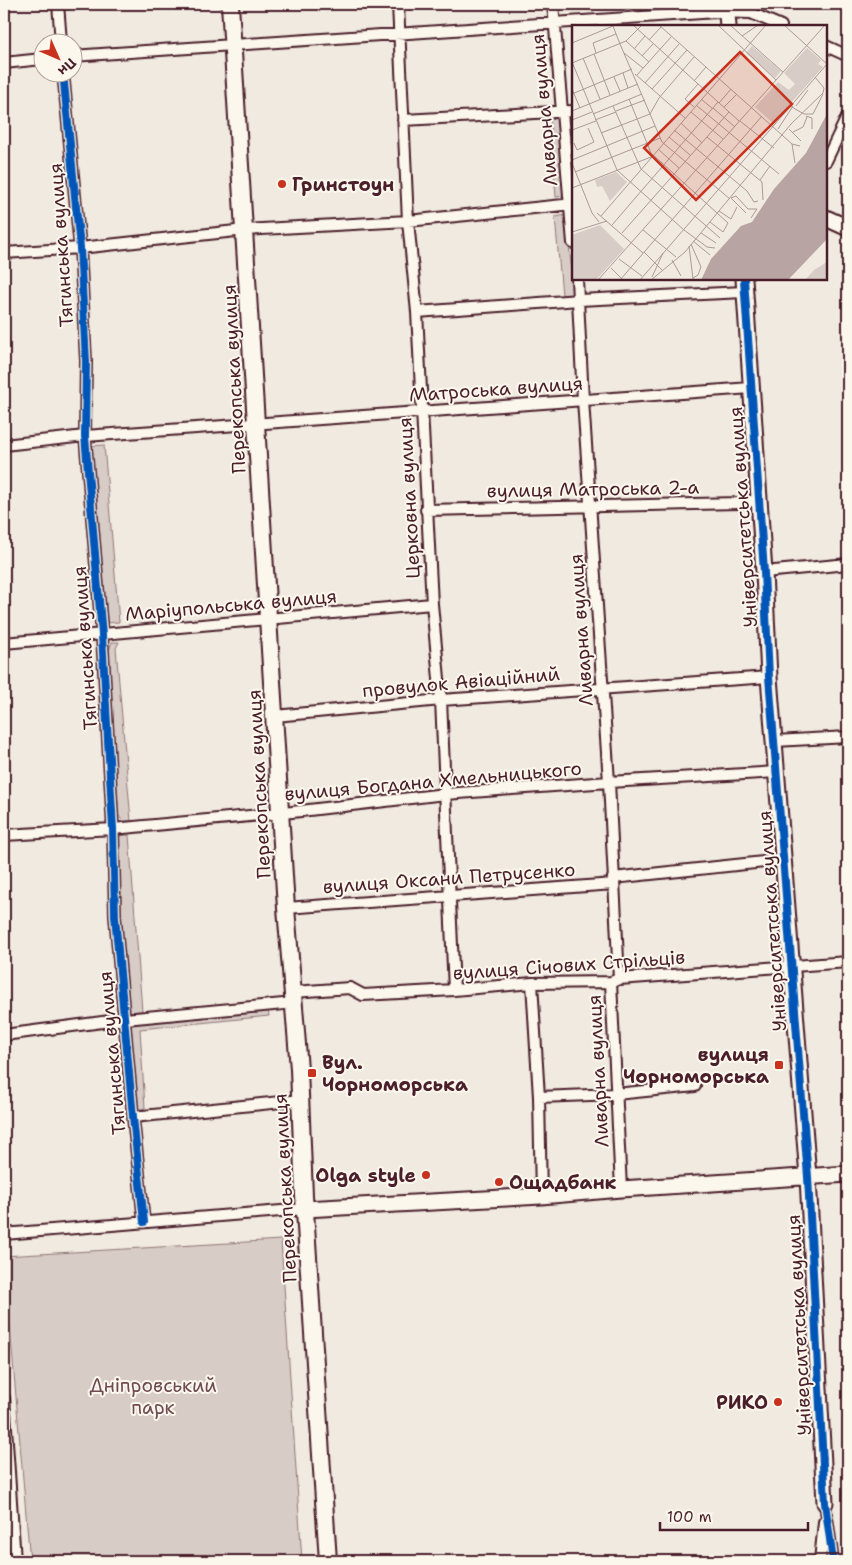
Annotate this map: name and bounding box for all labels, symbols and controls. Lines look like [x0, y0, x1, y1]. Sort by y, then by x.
inset map [572, 25, 827, 280]
north arrow [32, 32, 82, 82]
street label: Ливарна вулиця [525, 33, 563, 187]
text: Пн [54, 54, 80, 80]
street label: Тягинська вулиця [43, 162, 79, 328]
place label: Гринстоун [292, 172, 394, 197]
marker: Гринстоун [276, 178, 288, 190]
street label: Перекопська вулиця [217, 284, 251, 474]
street label: Матроська вулиця [408, 370, 584, 408]
street label: Університетська вулиця [723, 406, 763, 628]
street label: Церковна вулиця [392, 417, 426, 579]
street label: вулиця Матроська 2-а [486, 475, 700, 503]
street label: Ливарна вулиця [563, 553, 599, 707]
street label: Тягинська вулиця [67, 565, 103, 731]
street label: Маріупольська вулиця [124, 583, 338, 627]
street label: провулок Авіаційний [361, 661, 561, 703]
street label: Перекопська вулиця [242, 689, 276, 879]
street label: вулиця Богдана Хмельницького [283, 756, 583, 806]
street label: Університетська вулиця [752, 810, 792, 1032]
street label: вулиця Оксани Петрусенко [322, 857, 576, 899]
street label: вулиця Січових Стрільців [452, 944, 686, 986]
street label: Тягинська вулиця [92, 970, 132, 1136]
street label: Ливарна вулиця [582, 994, 614, 1148]
place label: вулиця Чорноморська [623, 1042, 769, 1089]
place label: Вул. Чорноморська [322, 1050, 468, 1097]
marker: вулиця Чорноморська [773, 1059, 785, 1071]
marker: Вул. Чорноморська [306, 1067, 318, 1079]
street label: Перекопська вулиця [268, 1093, 302, 1283]
place label: Olga style [315, 1163, 416, 1188]
marker: Olga style [420, 1169, 432, 1181]
place label: Ощадбанк [509, 1170, 617, 1195]
marker: Ощадбанк [493, 1176, 505, 1188]
street label: Університетська вулиця [781, 1214, 817, 1436]
park label: Дніпровський парк [89, 1373, 217, 1420]
place label: РИКО [716, 1390, 768, 1415]
marker: РИКО [772, 1396, 784, 1408]
scale bar [660, 1500, 807, 1532]
text: 100 m [667, 1507, 712, 1527]

